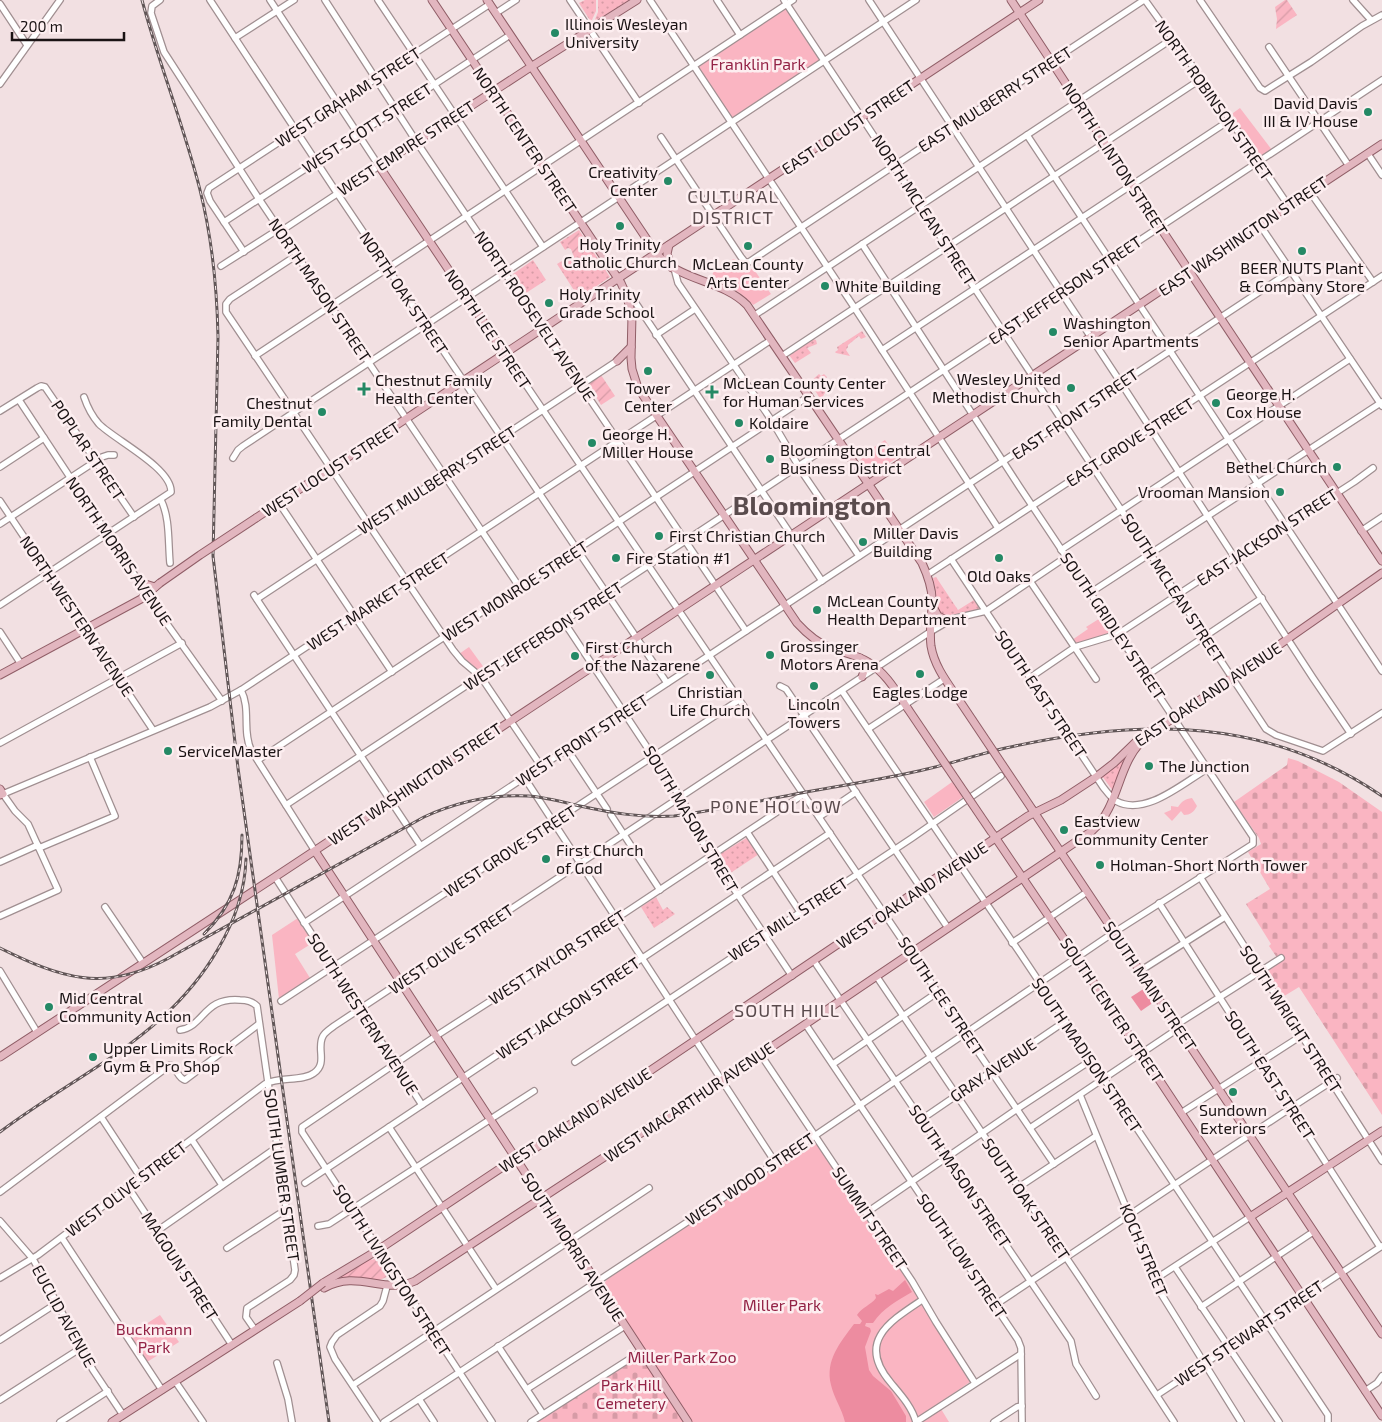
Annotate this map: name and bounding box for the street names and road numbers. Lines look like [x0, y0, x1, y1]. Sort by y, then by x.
street label: NORTH ROBINSON STREET [1152, 16, 1277, 183]
street label: EAST MULBERRY STREET [914, 42, 1075, 155]
street label: WEST GRAHAM STREET [272, 43, 424, 151]
street label: NORTH CENTER STREET [470, 63, 581, 216]
street label: EAST LOCUST STREET [778, 75, 918, 178]
street label: WEST SCOTT STREET [298, 78, 435, 177]
street label: NORTH CLINTON STREET [1059, 79, 1172, 239]
street label: WEST EMPIRE STREET [333, 96, 478, 199]
street label: NORTH MCLEAN STREET [869, 131, 980, 289]
street label: EAST WASHINGTON STREET [1154, 172, 1331, 299]
street label: NORTH MASON STREET [265, 214, 376, 365]
street label: NORTH ROOSEVELT AVENUE [471, 227, 599, 404]
street label: NORTH OAK STREET [356, 228, 453, 358]
street label: EAST JEFFERSON STREET [985, 231, 1145, 348]
street label: NORTH LEE STREET [441, 265, 536, 392]
street label: EAST FRONT STREET [1008, 364, 1142, 463]
street label: EAST GROVE STREET [1062, 393, 1197, 490]
street label: POPLAR STREET [48, 396, 129, 503]
street label: WEST LOCUST STREET [258, 417, 403, 520]
street label: WEST MULBERRY STREET [354, 421, 519, 538]
street label: NORTH MORRIS AVENUE [63, 473, 176, 629]
street label: EAST JACKSON STREET [1193, 484, 1341, 589]
street label: SOUTH MCLEAN STREET [1118, 509, 1229, 666]
street label: NORTH WESTERN AVENUE [16, 532, 138, 700]
street label: WEST MONROE STREET [438, 536, 591, 645]
street label: WEST MARKET STREET [303, 548, 452, 654]
street label: SOUTH GRIDLEY STREET [1057, 549, 1170, 703]
street label: WEST JEFFERSON STREET [460, 577, 626, 694]
street label: SOUTH EAST STREET [992, 626, 1091, 761]
street label: EAST OAKLAND AVENUE [1131, 637, 1285, 750]
street label: WEST FRONT STREET [512, 690, 651, 789]
street label: WEST WASHINGTON STREET [324, 718, 505, 849]
street label: SOUTH MASON STREET [640, 742, 743, 896]
street label: WEST GROVE STREET [440, 801, 579, 900]
street label: WEST OAKLAND AVENUE [833, 837, 991, 952]
street label: WEST MILL STREET [724, 873, 851, 964]
street label: WEST OLIVE STREET [385, 900, 517, 997]
street label: WEST TAYLOR STREET [485, 905, 629, 1008]
street label: SOUTH MAIN STREET [1100, 917, 1201, 1054]
street label: SOUTH WESTERN AVENUE [304, 930, 423, 1098]
street label: SOUTH LEE STREET [895, 933, 988, 1059]
street label: SOUTH CENTER STREET [1057, 934, 1168, 1086]
street label: SOUTH WRIGHT STREET [1237, 942, 1346, 1096]
street label: WEST JACKSON STREET [492, 952, 643, 1063]
street label: SOUTH MADISON STREET [1028, 974, 1146, 1136]
street label: SOUTH EAST STREET [1222, 1007, 1319, 1143]
street label: GRAY AVENUE [946, 1034, 1039, 1105]
street label: WEST MACARTHUR AVENUE [600, 1037, 777, 1166]
street label: WEST OAKLAND AVENUE [495, 1063, 655, 1176]
street label: SOUTH LUMBER STREET [261, 1087, 304, 1263]
street label: SOUTH MASON STREET [906, 1101, 1015, 1251]
street label: WEST WOOD STREET [682, 1128, 818, 1229]
street label: SOUTH OAK STREET [979, 1134, 1074, 1263]
street label: WEST OLIVE STREET [62, 1137, 190, 1240]
street label: SUMMIT STREET [829, 1163, 912, 1273]
street label: SOUTH MORRIS AVENUE [518, 1169, 629, 1325]
street label: SOUTH LIVINGSTON STREET [330, 1180, 455, 1359]
street label: SOUTH LOW STREET [914, 1190, 1011, 1322]
street label: KOCH STREET [1116, 1201, 1172, 1299]
street label: MAGOUN STREET [138, 1208, 223, 1324]
street label: EUCLID AVENUE [29, 1261, 100, 1370]
street label: WEST STEWART STREET [1171, 1276, 1327, 1389]

